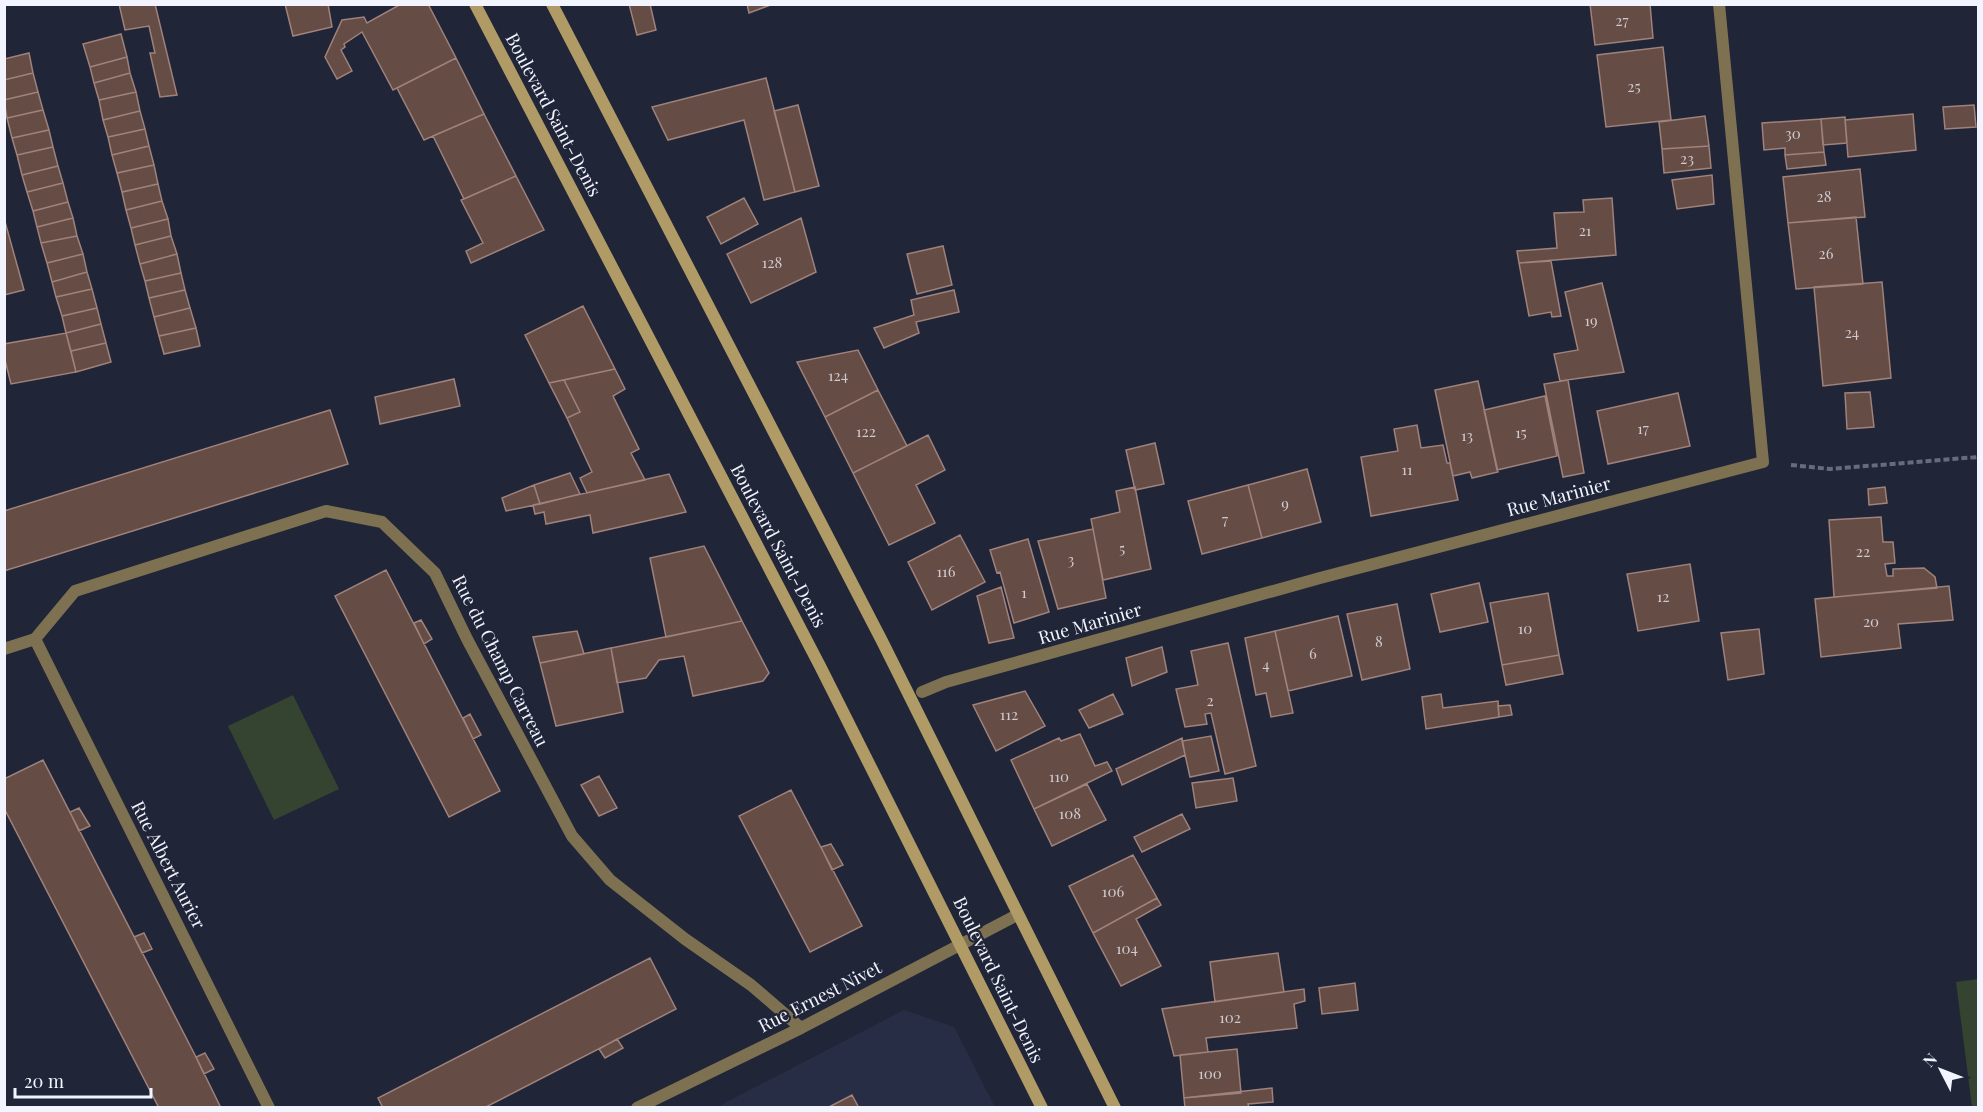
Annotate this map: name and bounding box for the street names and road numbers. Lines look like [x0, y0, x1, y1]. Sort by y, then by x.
street label: Boulevard Saint-Denis [501, 29, 607, 201]
street label: Boulevard Saint-Denis [726, 460, 832, 632]
street label: Rue Marinier [1504, 471, 1613, 521]
street label: Rue du Champ Carreau [447, 571, 555, 751]
street label: Rue Marinier [1035, 597, 1144, 649]
street label: Rue Albert Aurier [126, 797, 211, 933]
street label: Boulevard Saint-Denis [948, 892, 1050, 1067]
street label: Rue Ernest Nivet [754, 954, 886, 1037]

